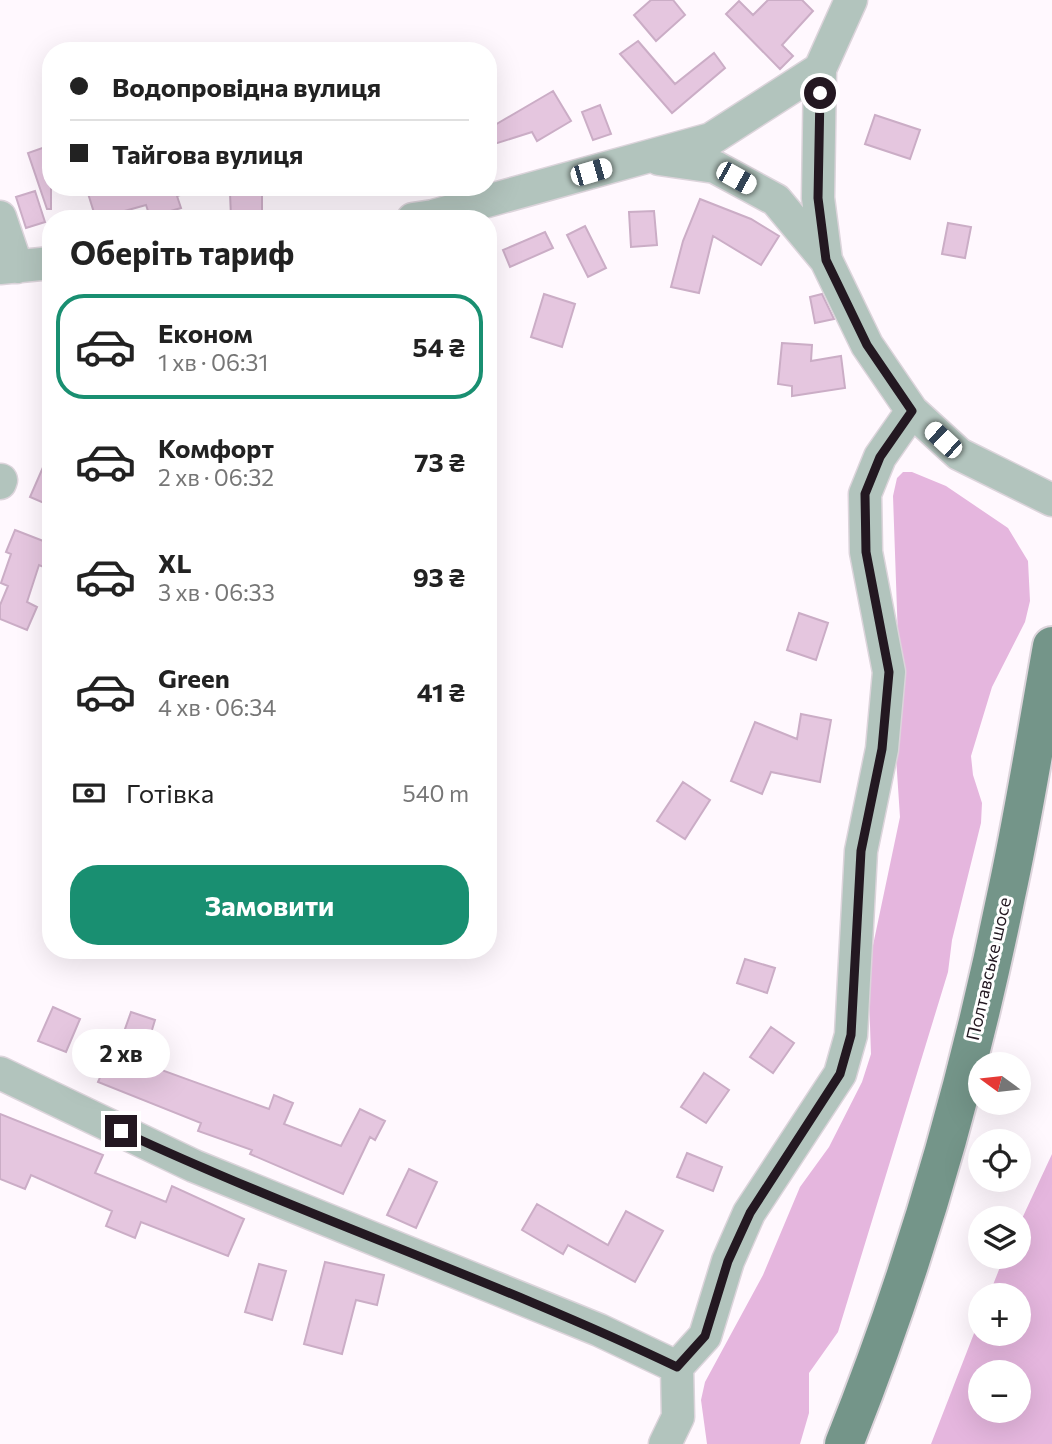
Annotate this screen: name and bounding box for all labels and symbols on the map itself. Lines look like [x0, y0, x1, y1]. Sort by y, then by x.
route start [804, 77, 836, 109]
car [568, 156, 615, 188]
car [713, 159, 760, 197]
car [921, 418, 966, 462]
street label: Полтавське шосе [961, 895, 1015, 1042]
callout: 2 хв [72, 1030, 170, 1078]
north arrow [968, 1052, 1031, 1115]
route end [105, 1115, 137, 1147]

